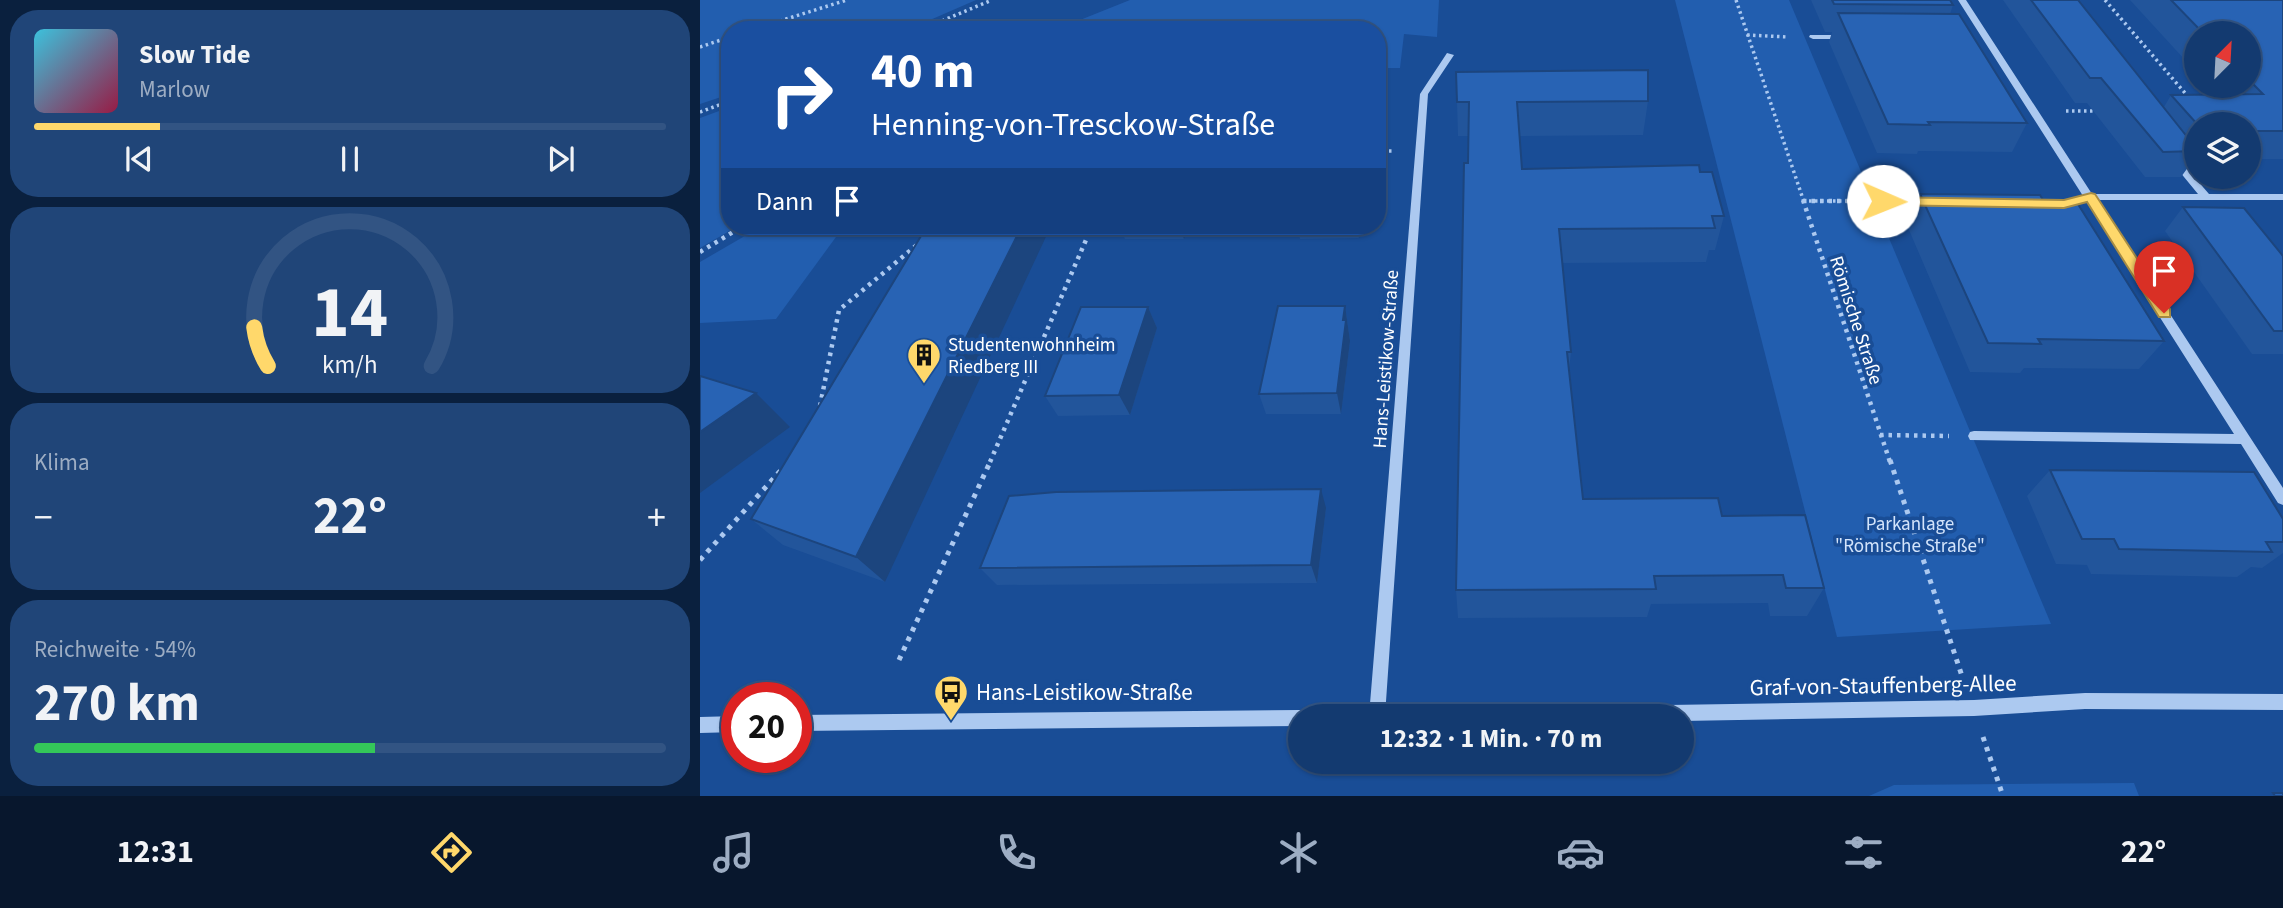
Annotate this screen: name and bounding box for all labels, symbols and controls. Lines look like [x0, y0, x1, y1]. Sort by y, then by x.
north arrow [2184, 21, 2261, 98]
map controls [2184, 21, 2261, 189]
text: Slow Tide [139, 36, 250, 73]
text: 40 m [871, 37, 975, 107]
icon: right [756, 49, 847, 140]
text: Marlow [139, 73, 210, 106]
text: Henning-von-Tresckow-Straße [871, 102, 1275, 148]
button: layers [2184, 112, 2261, 189]
icon: previous [120, 140, 158, 178]
icon: pause [331, 140, 369, 178]
icon: next [542, 140, 580, 178]
position arrow [1846, 164, 1920, 238]
icon: arrive [828, 182, 866, 220]
text: Dann [756, 183, 814, 220]
pin [2134, 241, 2194, 313]
icon: arrive [2145, 252, 2183, 290]
street label: Römische Straße [1822, 253, 1889, 388]
text: 14 [312, 261, 388, 365]
street label: Hans-Leistikow-Straße [1367, 269, 1406, 449]
place label: Studentenwohnheim Riedberg III [948, 332, 1116, 381]
building icon: Studentenwohnheim Riedberg III [905, 336, 943, 385]
text: km/h [322, 347, 378, 383]
text: Klima [34, 446, 90, 479]
text: 22° [313, 480, 387, 554]
text: − [34, 491, 53, 545]
text: + [647, 491, 666, 545]
park label: Parkanlage "Römische Straße" [1835, 511, 1985, 560]
text: Reichweite · 54% [34, 633, 196, 666]
text: 270 km [34, 667, 200, 741]
street label: Graf-von-Stauffenberg-Allee [1749, 667, 2017, 704]
bus stop icon: Hans-Leistikow-Straße [932, 673, 970, 722]
place label: Hans-Leistikow-Straße [976, 676, 1193, 709]
speed limit sign: 20 [721, 682, 812, 773]
text: 12:32 · 1 Min. · 70 m [1380, 720, 1602, 757]
icon: directions [427, 828, 476, 877]
icon: music [709, 828, 758, 877]
icon: phone [992, 828, 1041, 877]
icon: climate [1274, 828, 1323, 877]
icon: car [1556, 828, 1605, 877]
icon: filters [1839, 828, 1888, 877]
text: 12:31 [117, 829, 194, 875]
text: 22° [2121, 829, 2166, 875]

